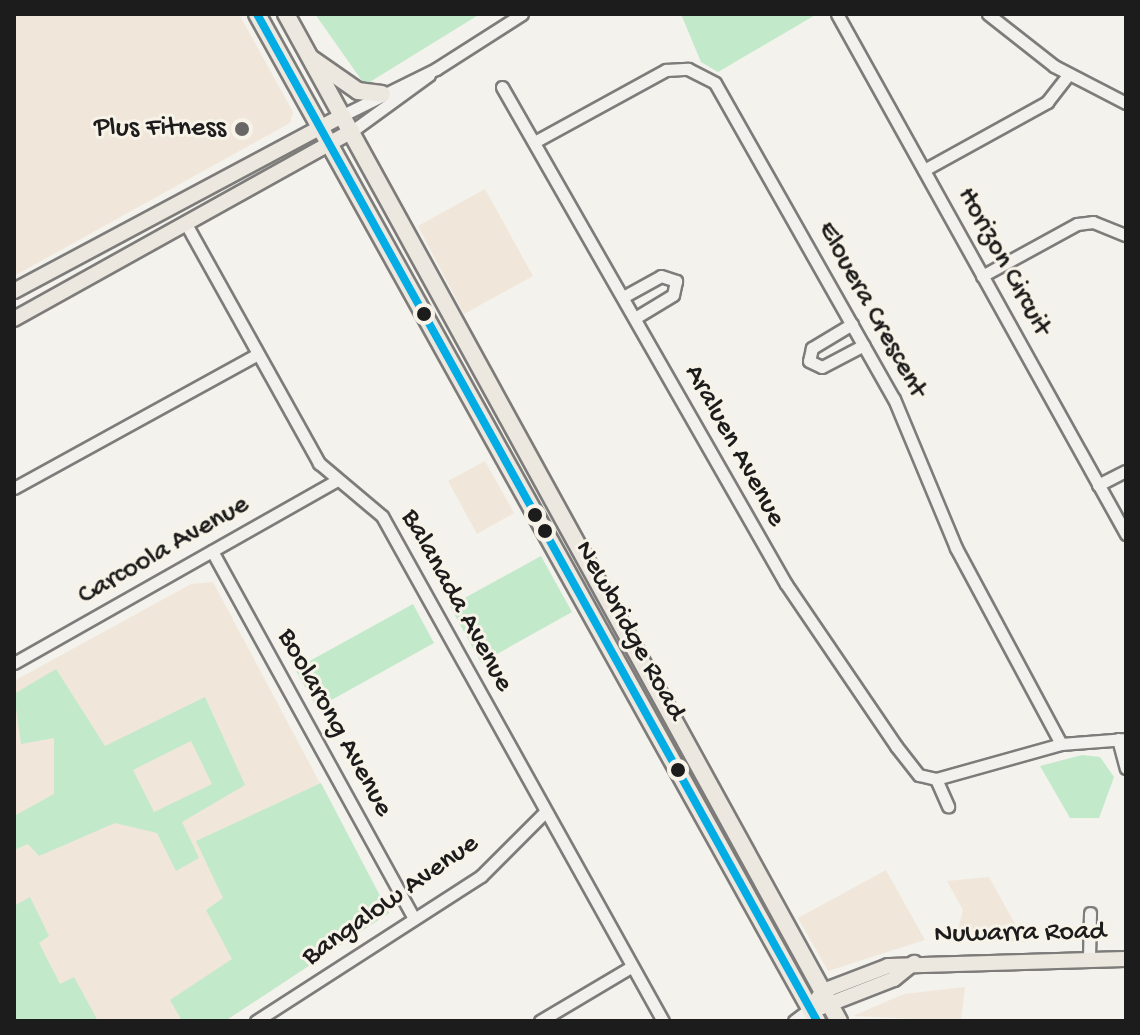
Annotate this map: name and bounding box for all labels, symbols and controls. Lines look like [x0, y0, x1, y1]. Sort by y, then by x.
place label: Plus Fitness [94, 112, 226, 146]
marker: Plus Fitness [233, 120, 251, 138]
street label: Horizon Circuit [948, 182, 1058, 342]
street label: Elouera Crescent [809, 216, 933, 404]
unlabelled marker [416, 306, 432, 322]
street label: Araluen Avenue [676, 359, 792, 533]
street label: Carcoola Avenue [73, 489, 255, 613]
street label: Balanada Avenue [392, 504, 520, 698]
unlabelled marker [527, 507, 543, 523]
unlabelled marker [537, 523, 553, 539]
street label: Newbridge Road [566, 535, 692, 727]
street label: Boolarong Avenue [268, 623, 400, 823]
unlabelled marker [670, 762, 686, 778]
street label: Bangalow Avenue [296, 828, 486, 974]
street label: Nuwarra Road [934, 916, 1106, 952]

